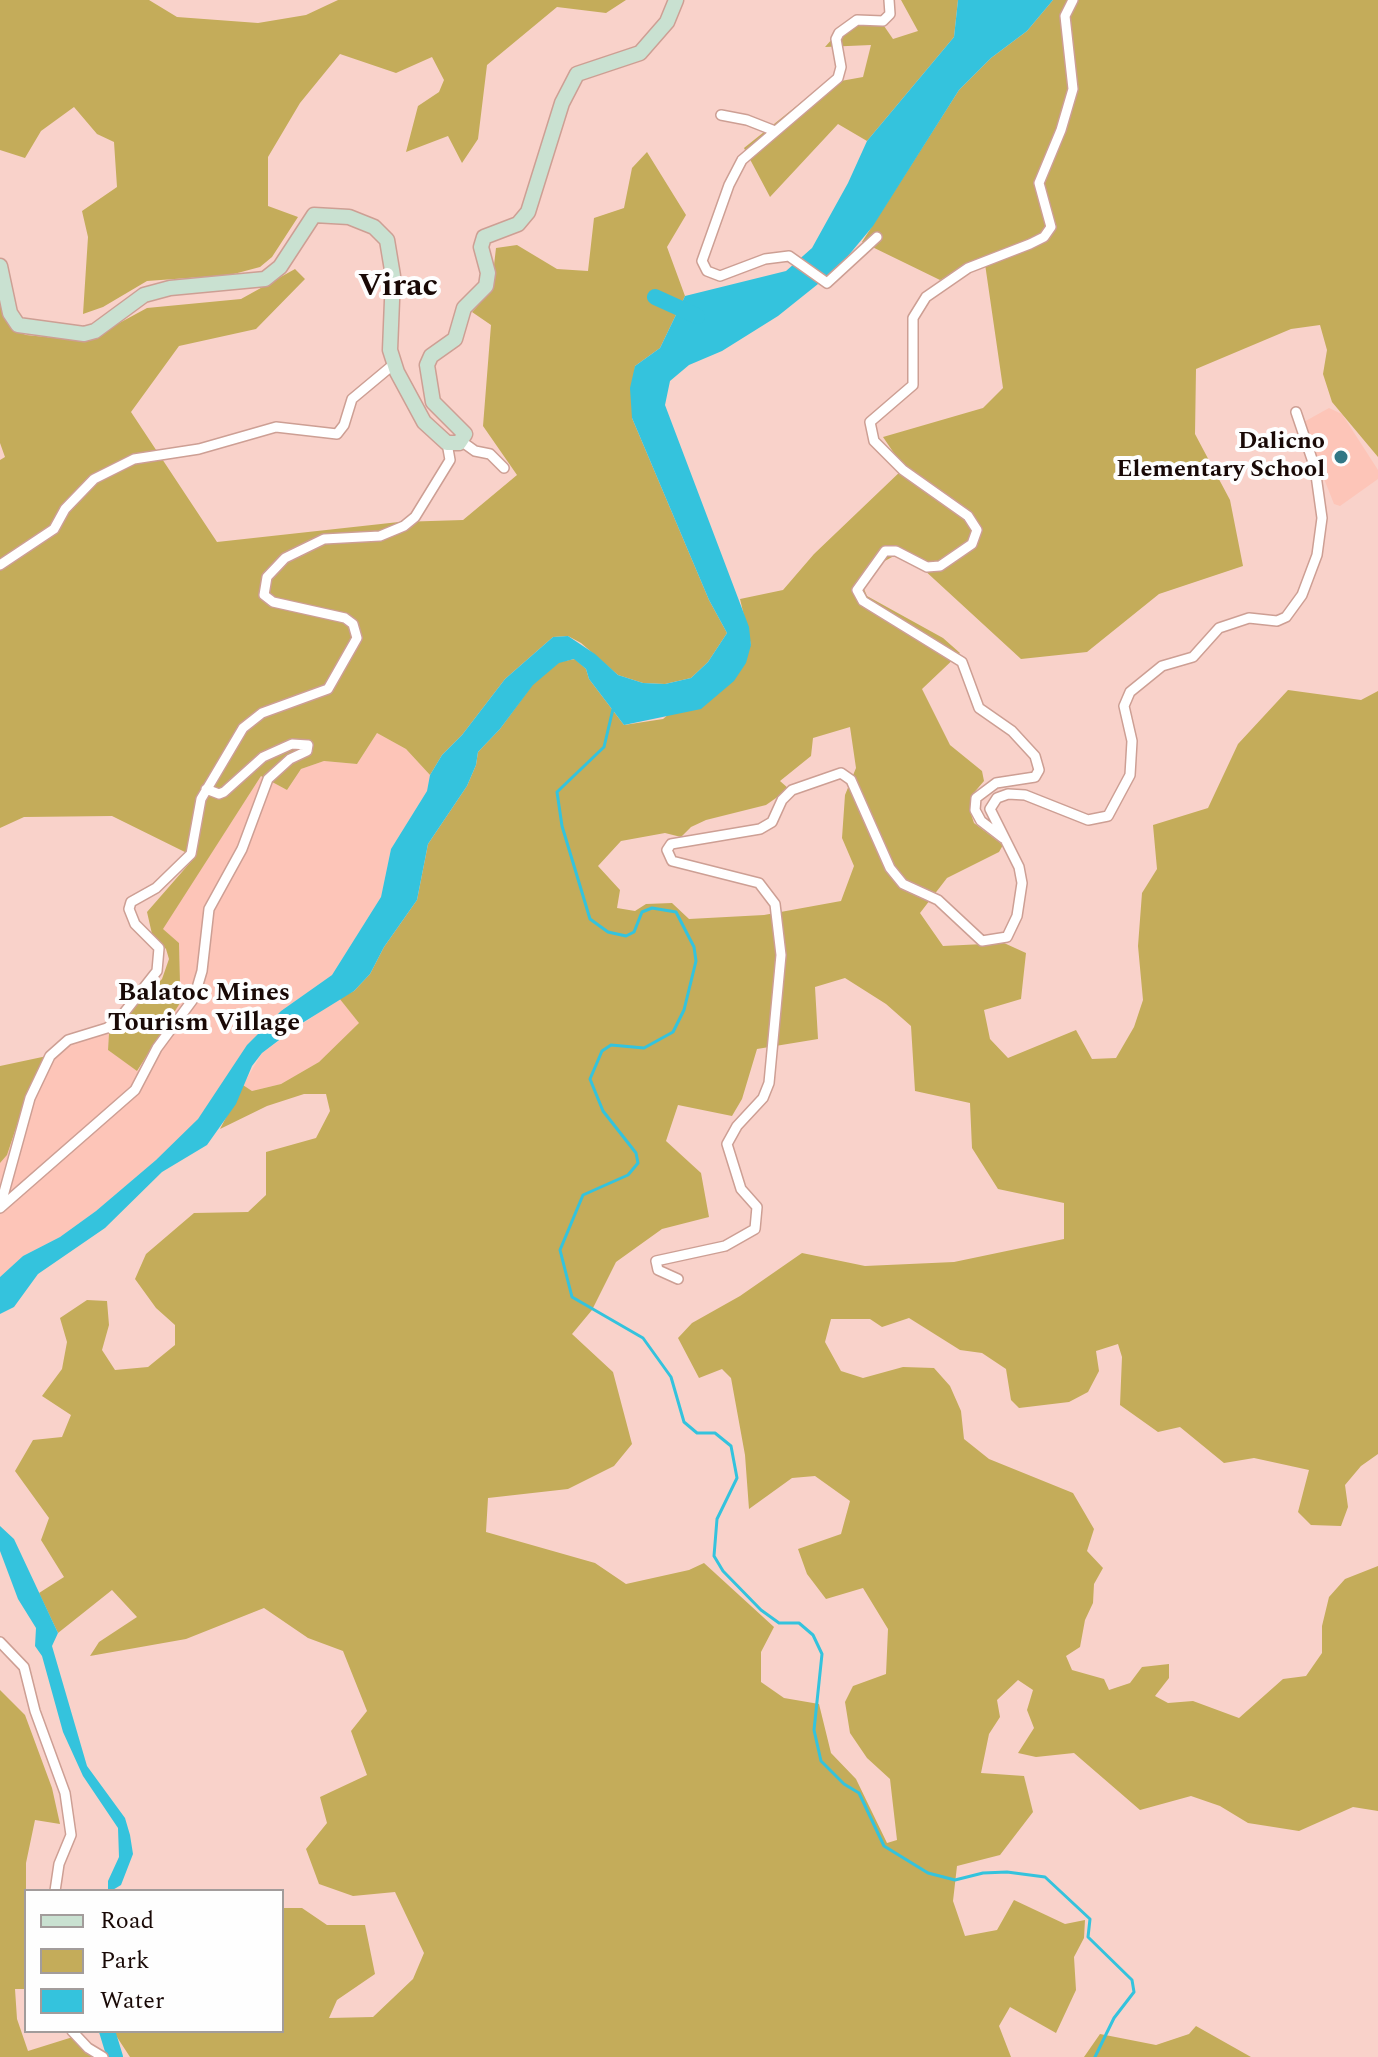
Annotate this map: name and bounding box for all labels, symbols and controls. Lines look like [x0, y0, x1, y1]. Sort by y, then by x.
district label: Virac [358, 270, 438, 308]
place label: Dalicno Elementary School [1116, 429, 1325, 485]
marker: Dalicno Elementary School [1332, 448, 1350, 466]
district label: Balatoc Mines Tourism Village [108, 979, 300, 1040]
legend [24, 1889, 284, 2033]
text: Road [100, 1903, 154, 1939]
text: Park [100, 1943, 150, 1979]
text: Water [100, 1983, 164, 2019]

